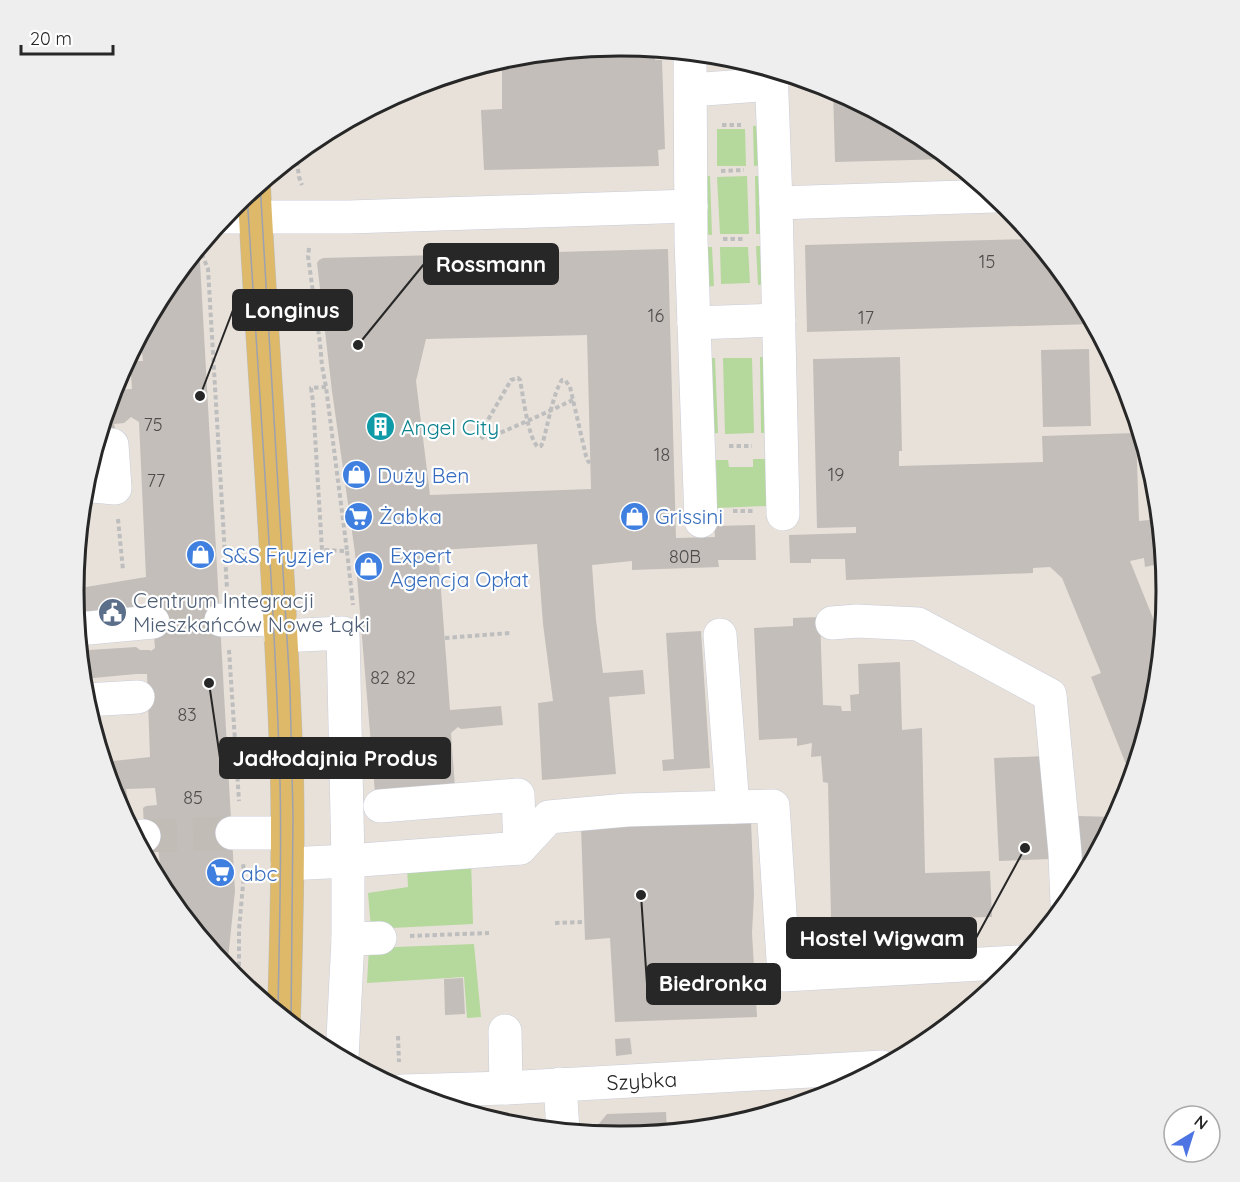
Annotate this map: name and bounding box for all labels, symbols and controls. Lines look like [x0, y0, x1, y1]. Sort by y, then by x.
scale bar [21, 18, 112, 56]
text: 20 m [30, 27, 72, 50]
callout: Rossmann [424, 244, 558, 284]
text: Rossmann [436, 250, 546, 278]
house number: 15 [979, 250, 995, 273]
callout: Longinus [233, 290, 352, 330]
text: Longinus [244, 296, 340, 324]
house number: 16 [648, 304, 664, 327]
house number: 17 [858, 306, 874, 329]
building icon: Angel City [364, 411, 396, 443]
house number: 75 [143, 413, 163, 436]
place label: Angel City [401, 414, 499, 440]
house number: 18 [654, 443, 670, 466]
shop icon: Duży Ben [340, 459, 372, 491]
place label: Duży Ben [377, 462, 469, 488]
house number: 19 [828, 463, 844, 486]
house number: 77 [147, 469, 165, 492]
supermarket icon: Żabka [342, 500, 374, 532]
shop icon: Grissini [618, 500, 650, 532]
place label: Żabka [379, 503, 442, 529]
place label: Grissini [655, 503, 723, 529]
shop icon: S&S Fryzjer [185, 539, 217, 571]
place label: S&S Fryzjer [222, 542, 333, 568]
place label: Expert Agencja Opłat [390, 542, 529, 592]
house number: 80B [669, 545, 701, 568]
shop icon: Expert Agencja Opłat [353, 551, 385, 583]
place label: Centrum Integracji Mieszkańców Nowe Łąki [133, 587, 370, 637]
public building icon: Centrum Integracji Mieszkańców Nowe Łąki [96, 596, 128, 628]
house number: 82 [370, 666, 390, 689]
house number: 82 [396, 666, 416, 689]
house number: 83 [177, 703, 197, 726]
callout: Jadłodajnia Produs [220, 738, 450, 778]
text: Jadłodajnia Produs [232, 744, 438, 772]
house number: 85 [183, 786, 203, 809]
supermarket icon: abc [204, 857, 236, 889]
place label: abc [241, 860, 277, 886]
callout: Hostel Wigwam [787, 918, 976, 958]
text: Hostel Wigwam [799, 924, 965, 952]
callout: Biedronka [647, 964, 780, 1004]
text: Biedronka [659, 969, 767, 997]
street label: Szybka [606, 1065, 678, 1095]
north arrow [1162, 1104, 1222, 1164]
text: N [1190, 1111, 1212, 1134]

